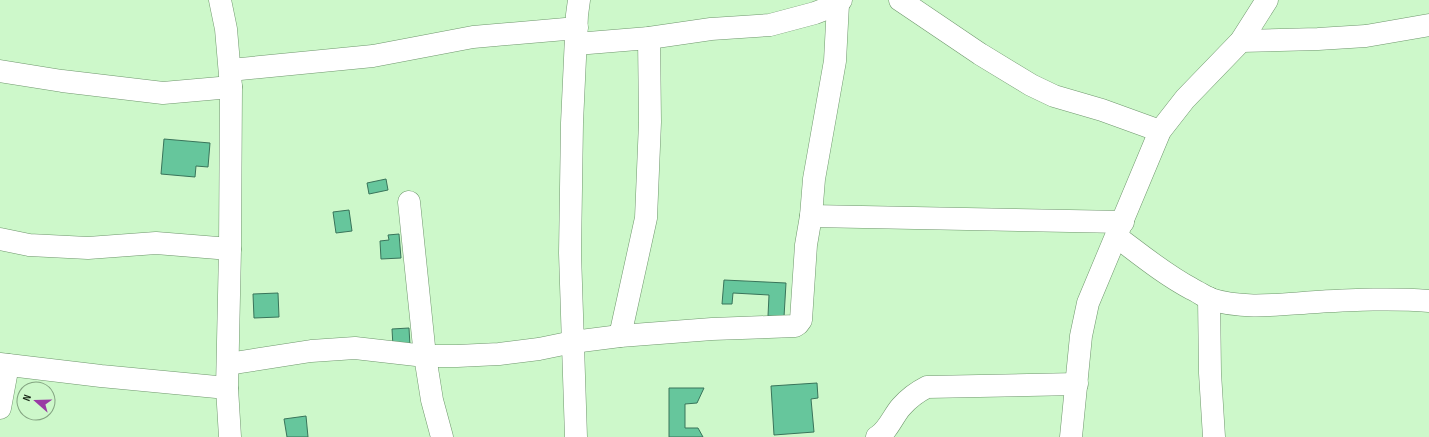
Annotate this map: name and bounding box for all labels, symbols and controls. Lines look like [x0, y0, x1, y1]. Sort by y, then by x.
north arrow [16, 381, 56, 421]
text: N [20, 393, 34, 403]

